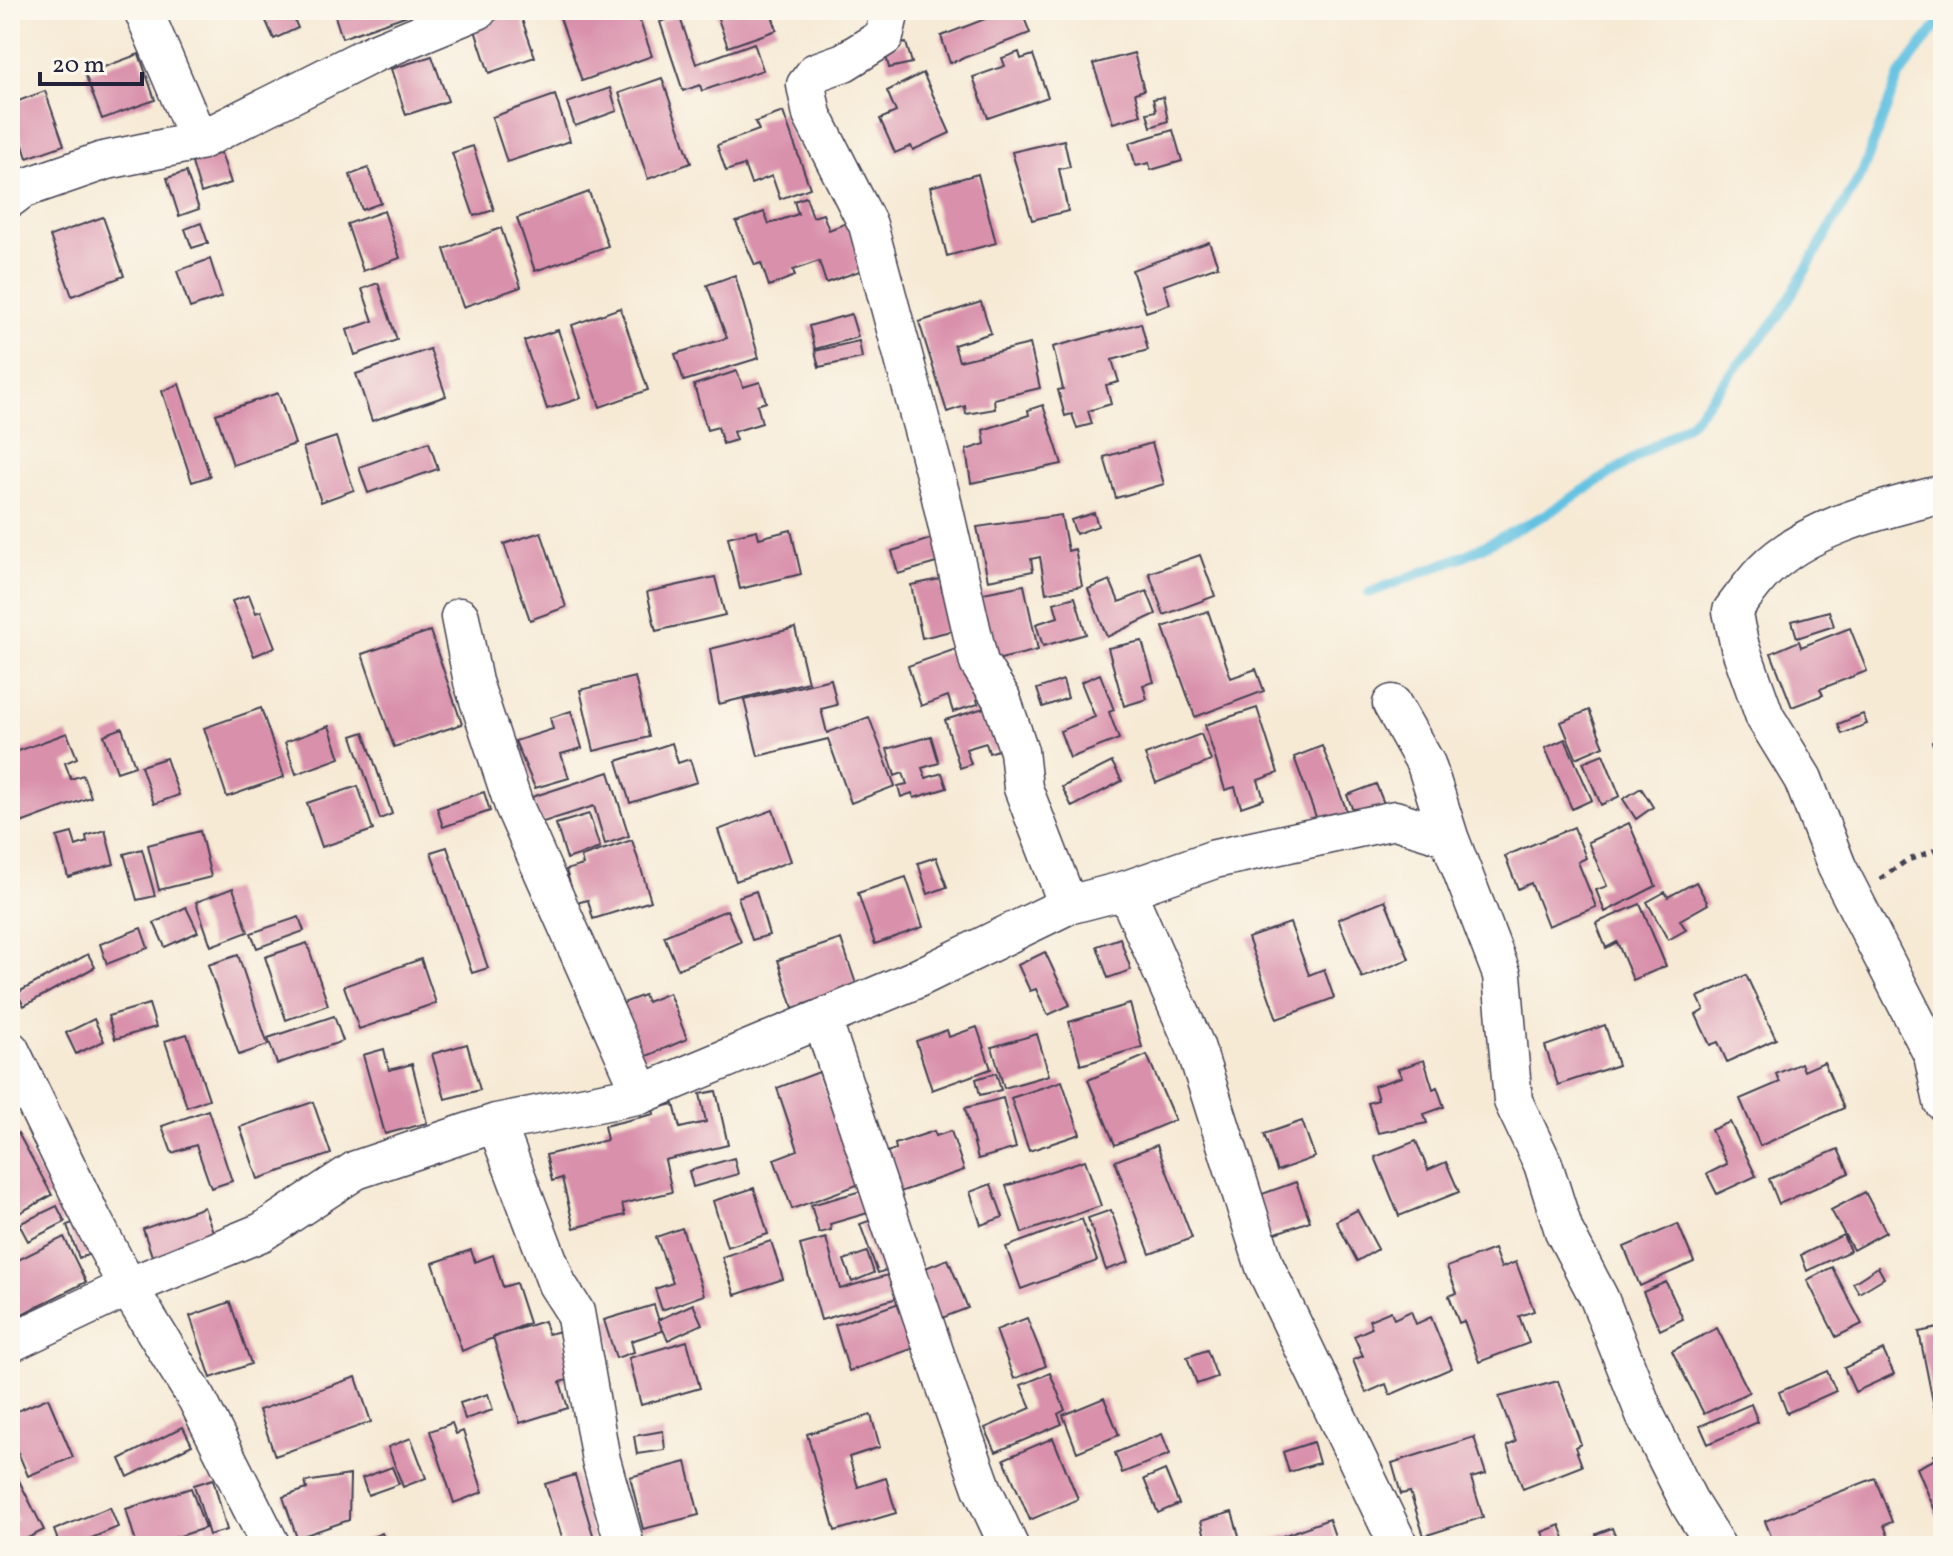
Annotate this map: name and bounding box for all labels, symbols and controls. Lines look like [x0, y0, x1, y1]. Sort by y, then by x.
scale bar [40, 36, 142, 86]
text: 20 m [52, 49, 105, 83]

